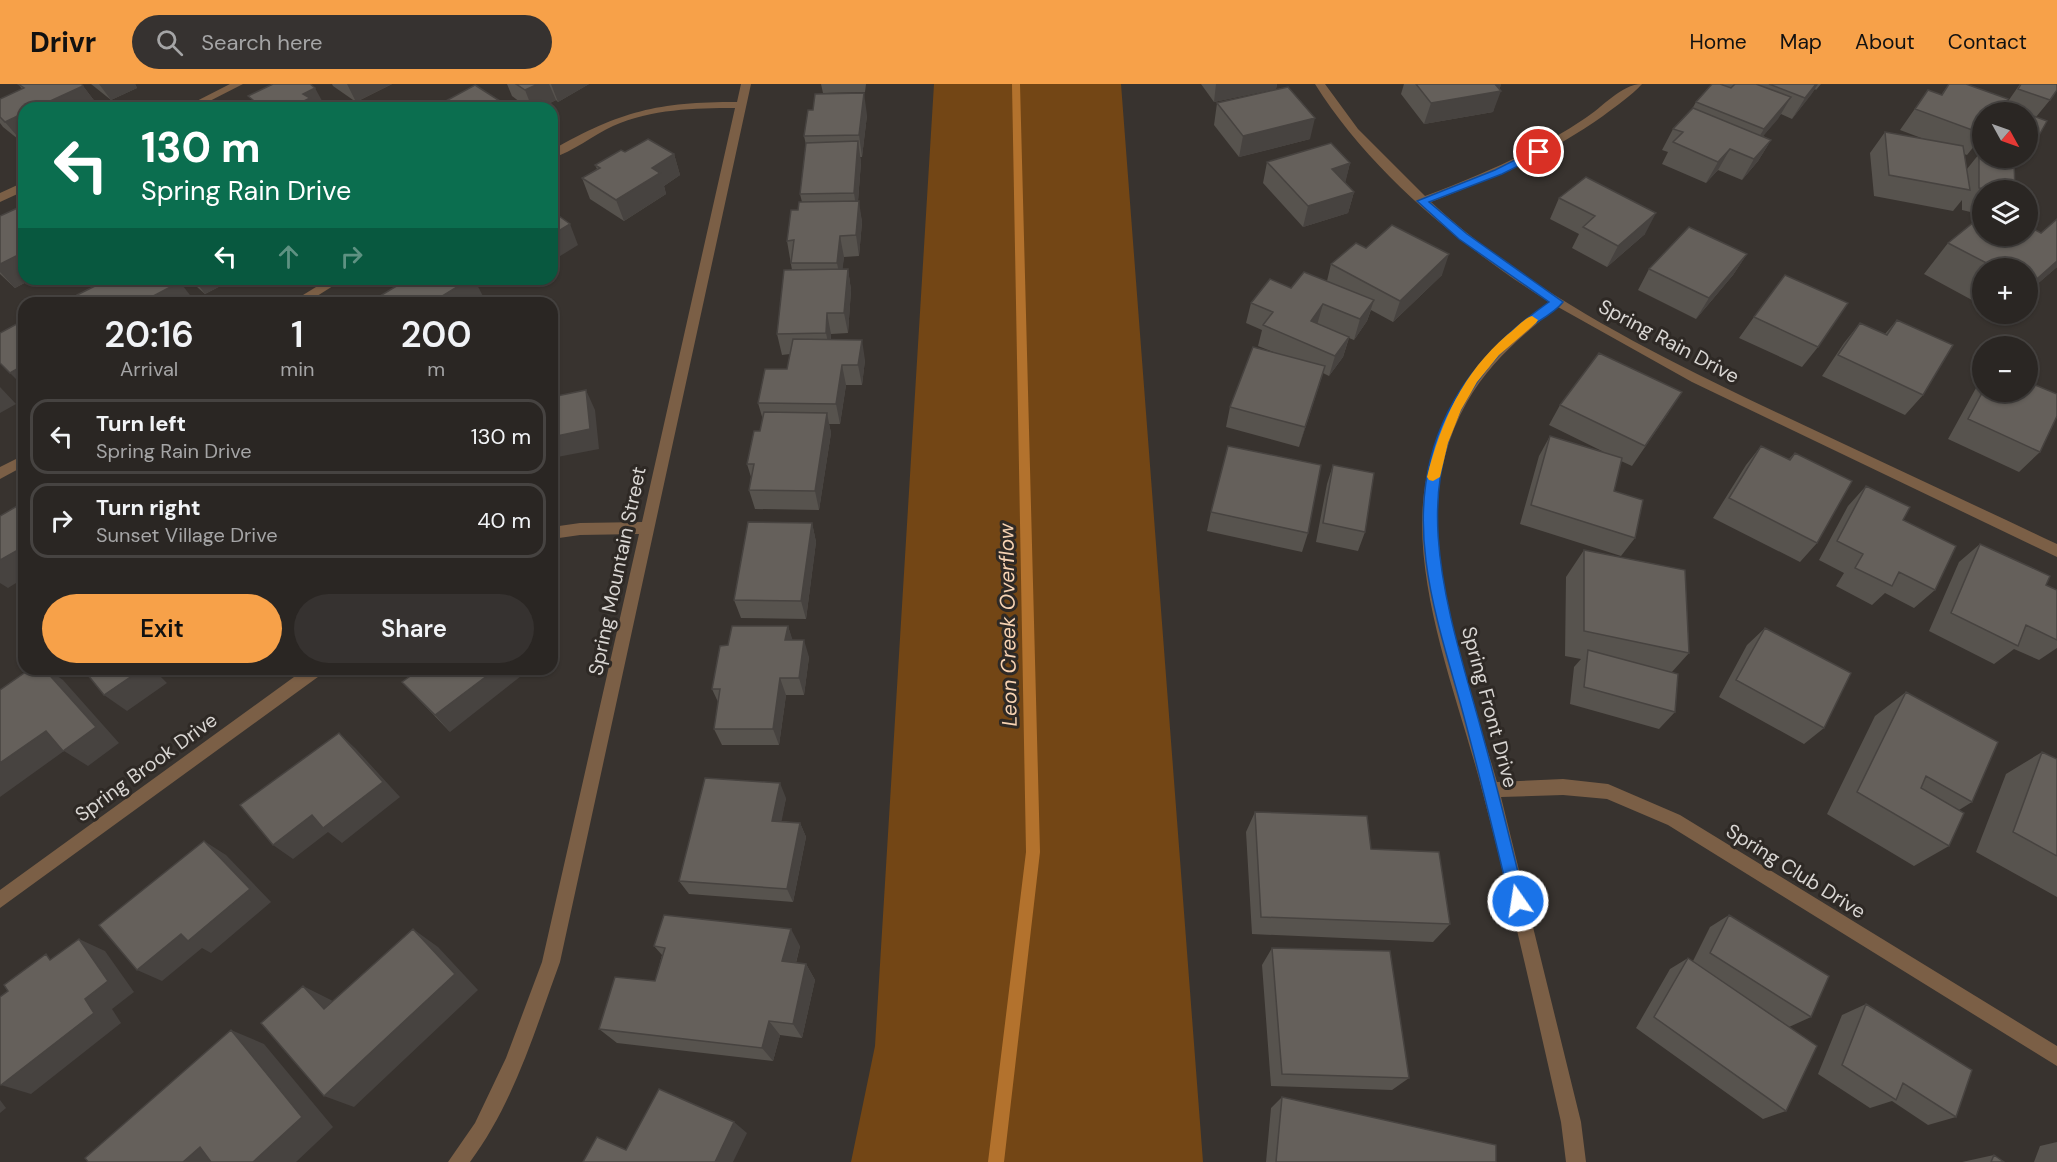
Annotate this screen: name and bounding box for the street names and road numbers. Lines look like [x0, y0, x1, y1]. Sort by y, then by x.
street label: Spring Rain Drive [1594, 293, 1744, 389]
street label: Spring Mountain Street [582, 464, 652, 678]
street label: Spring Front Drive [1456, 624, 1524, 790]
street label: Spring Brook Drive [70, 707, 222, 827]
street label: Spring Club Drive [1721, 818, 1871, 924]

